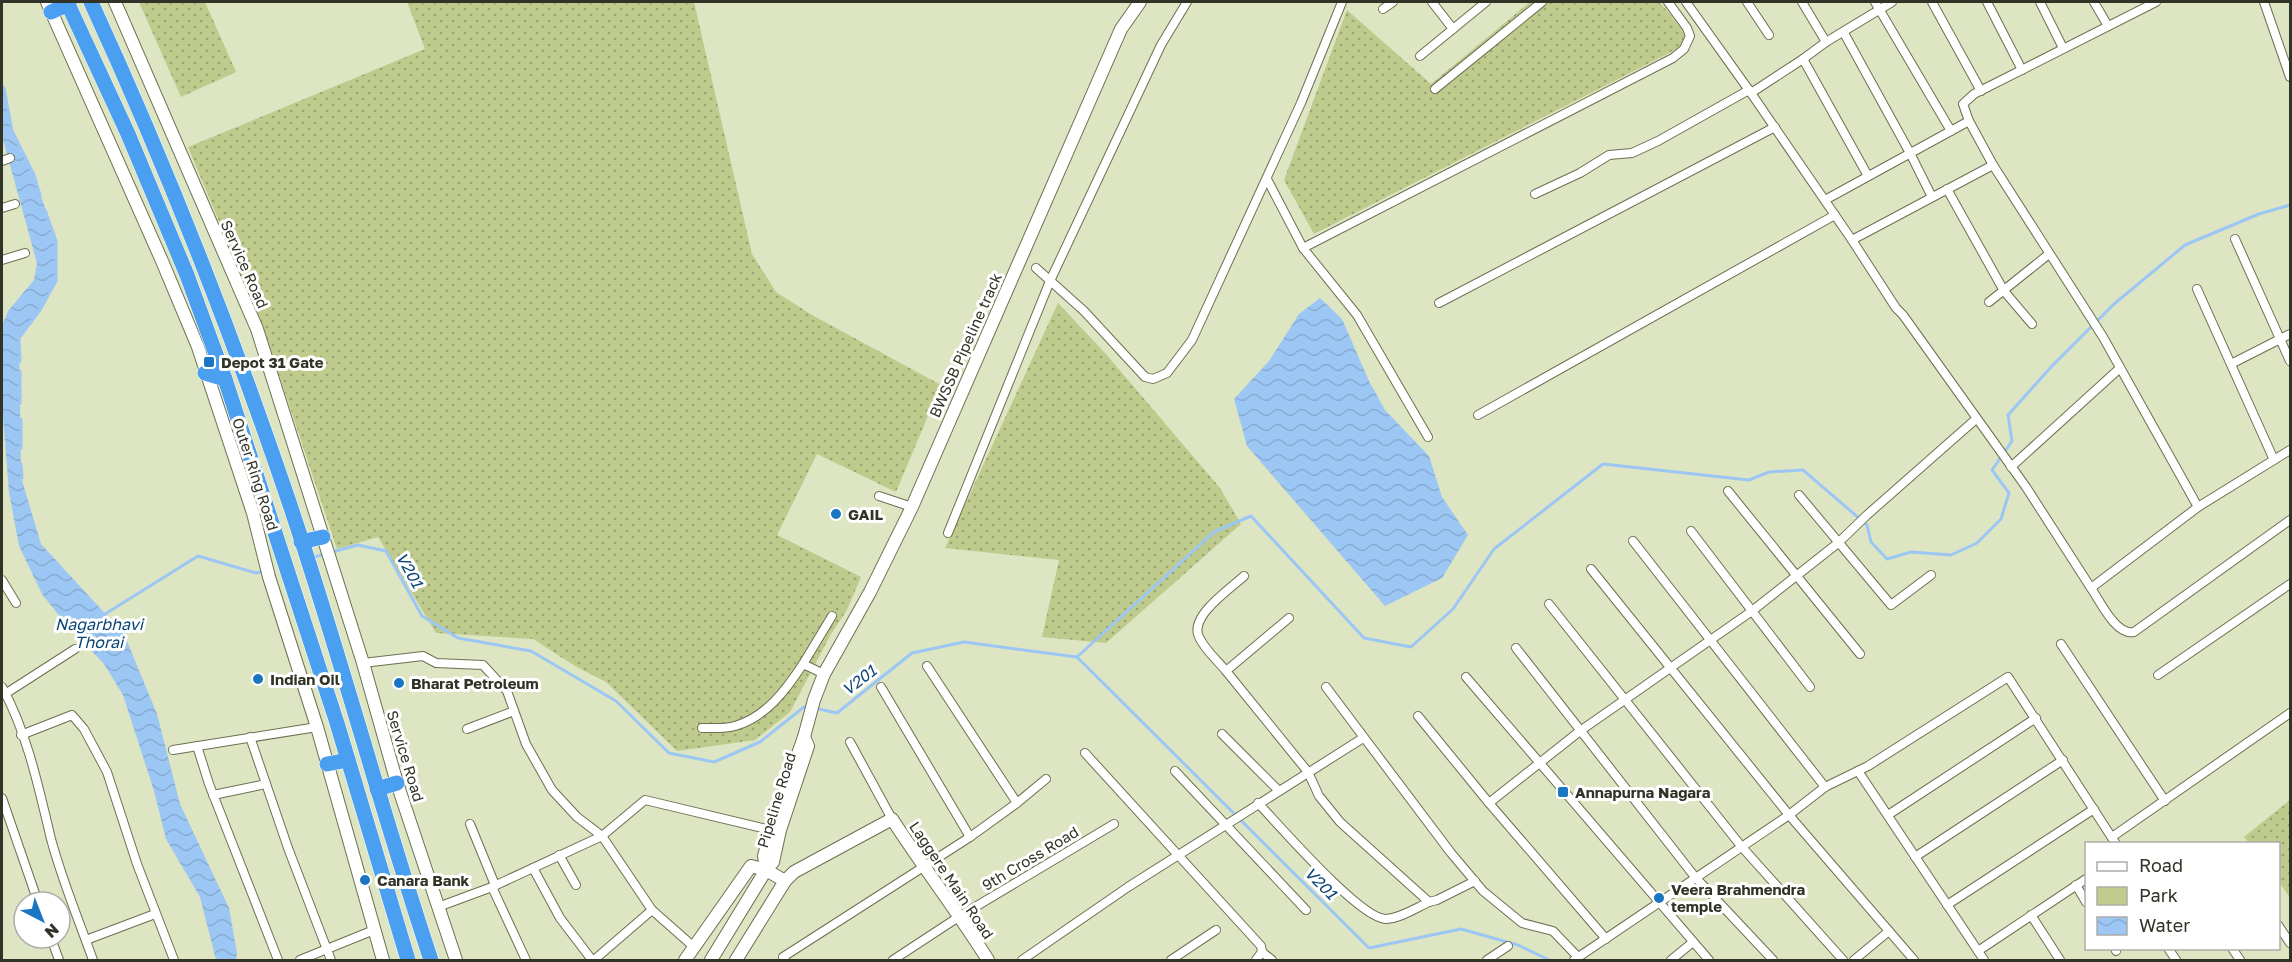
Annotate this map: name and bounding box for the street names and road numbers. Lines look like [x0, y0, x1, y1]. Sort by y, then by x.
street label: Service Road [218, 217, 272, 311]
street label: BWSSB Pipeline track [925, 269, 1005, 420]
street label: Outer Ring Road [229, 415, 283, 533]
street label: Service Road [384, 708, 428, 804]
street label: Pipeline Road [753, 750, 799, 850]
street label: Laggere Main Road [906, 818, 998, 942]
street label: 9th Cross Road [978, 822, 1082, 894]

